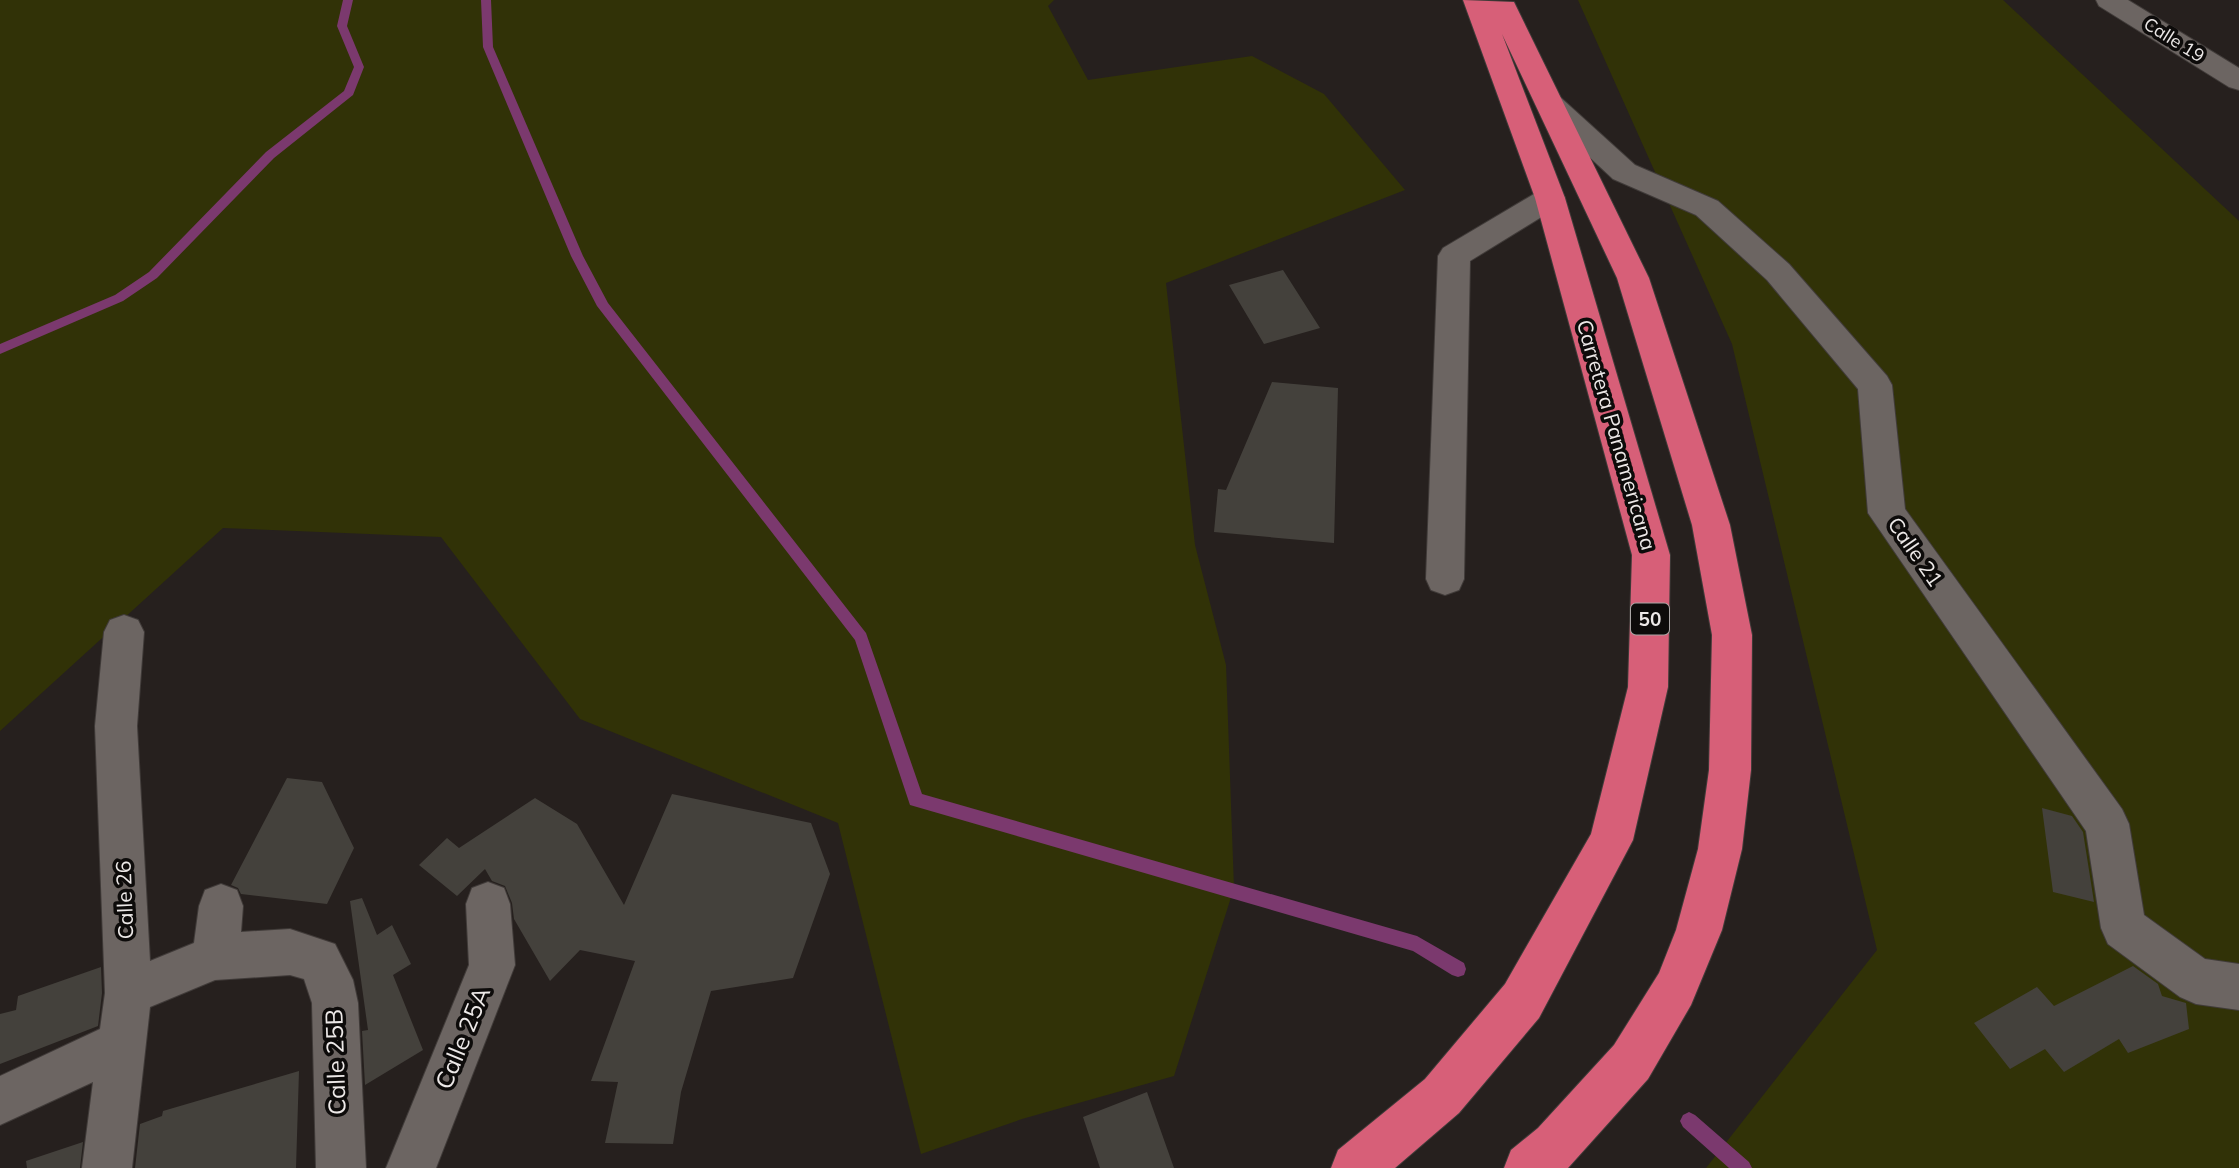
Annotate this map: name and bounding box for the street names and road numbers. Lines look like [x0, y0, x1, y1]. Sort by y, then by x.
street label: Calle 19 [2140, 12, 2209, 67]
street label: Carretera Panamericana [1572, 317, 1662, 553]
street label: Calle 21 [1883, 512, 1949, 591]
road number: 50 [1631, 604, 1669, 634]
street label: Calle 26 [110, 860, 138, 940]
street label: Calle 25A [428, 982, 496, 1093]
street label: Calle 25B [318, 1008, 352, 1116]

